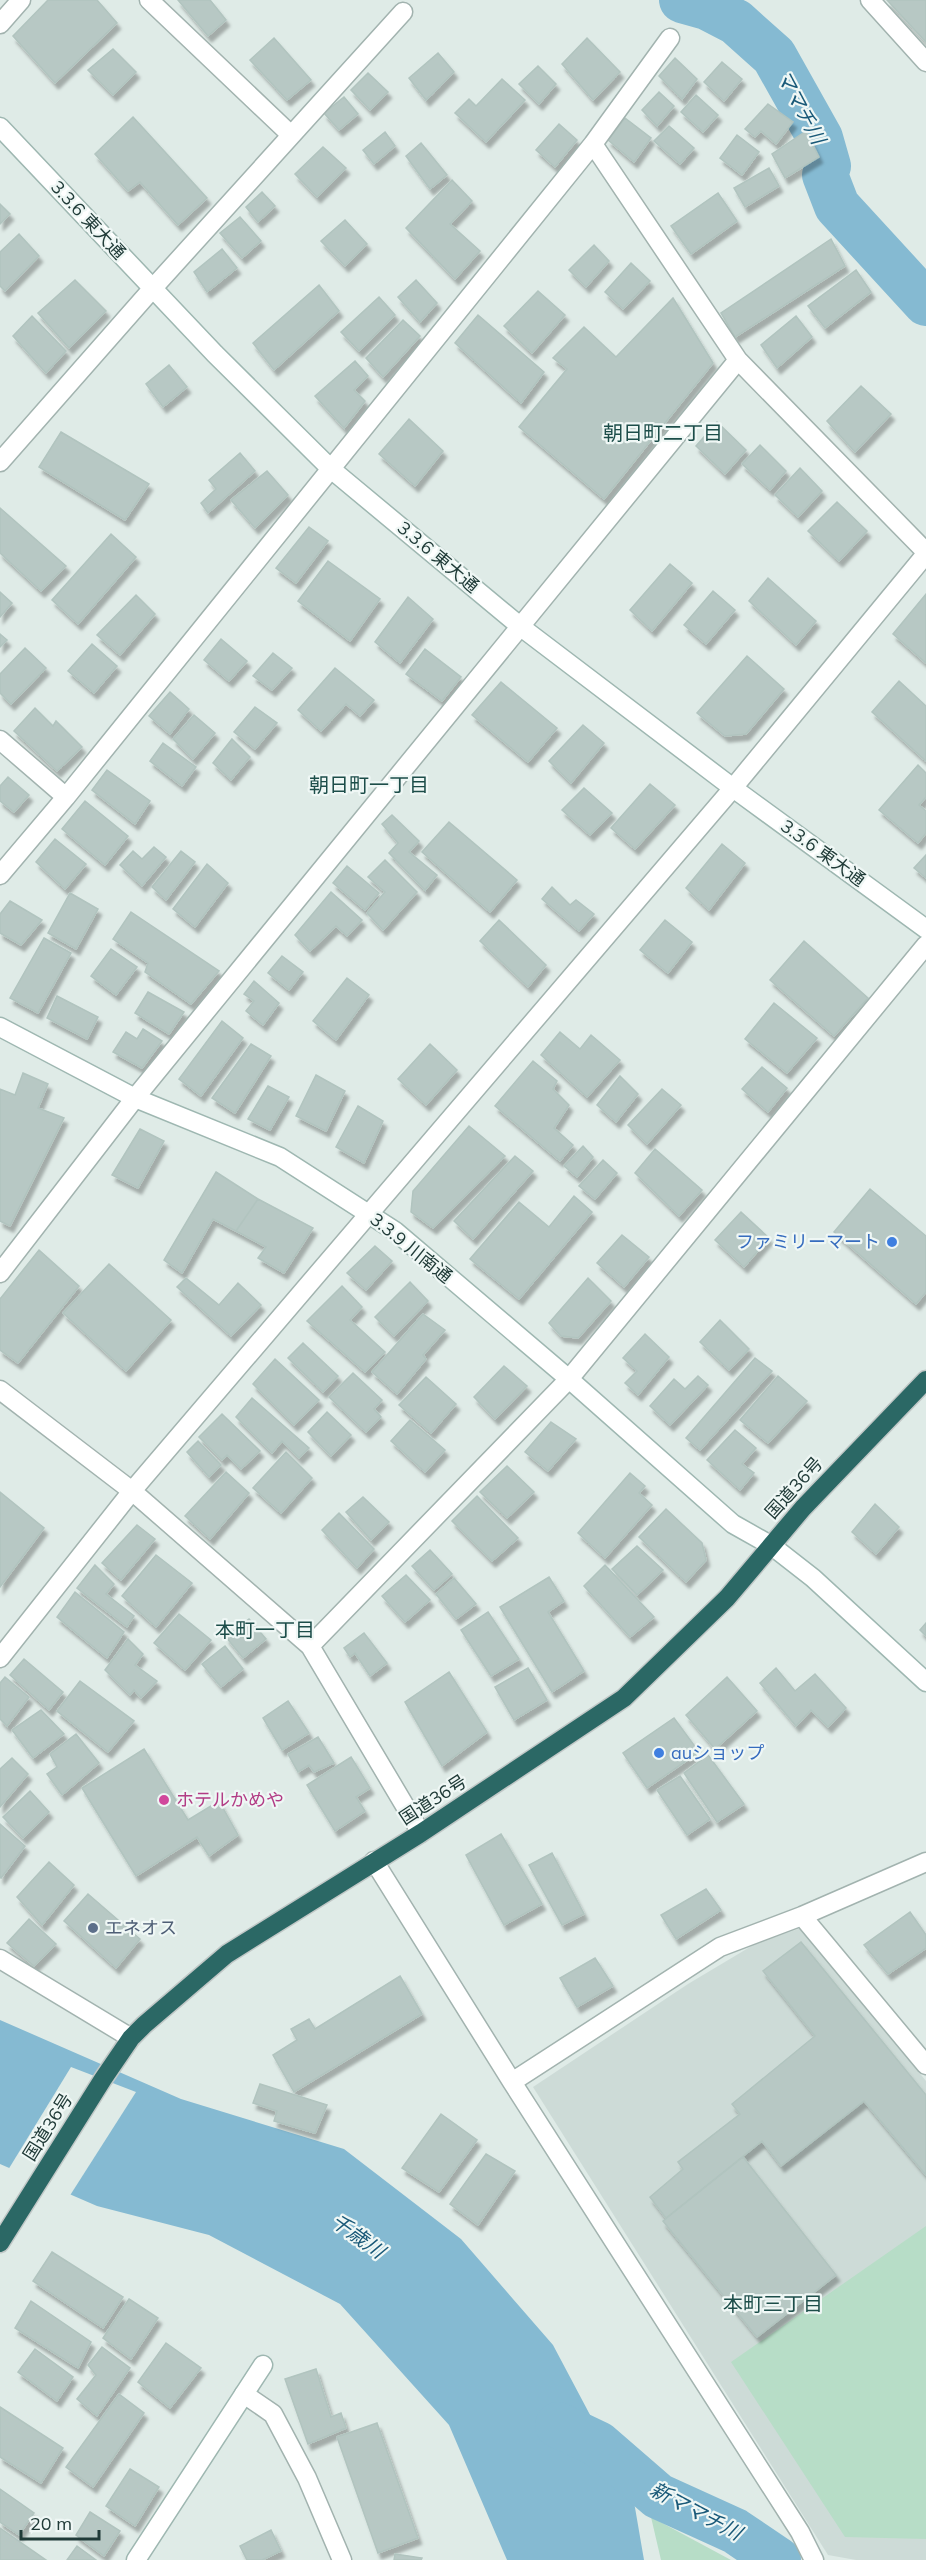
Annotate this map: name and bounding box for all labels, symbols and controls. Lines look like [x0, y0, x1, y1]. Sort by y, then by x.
water label: ママチ川 [772, 66, 832, 150]
street label: 3.3.6 東大通 [46, 175, 131, 264]
district label: 朝日町二丁目 [603, 420, 723, 445]
street label: 3.3.6 東大通 [393, 516, 484, 597]
district label: 朝日町一丁目 [309, 772, 429, 797]
street label: 3.3.6 東大通 [776, 814, 870, 891]
street label: 3.3.9 川南通 [365, 1207, 457, 1288]
place label: ファミリーマート [736, 1230, 880, 1253]
marker: ファミリーマート [885, 1235, 899, 1249]
street label: 国道36号 [760, 1452, 827, 1523]
district label: 本町一丁目 [215, 1617, 315, 1642]
place label: auショップ [671, 1741, 764, 1764]
marker: auショップ [652, 1746, 666, 1760]
street label: 国道36号 [395, 1769, 471, 1830]
place label: ホテルかめや [176, 1788, 284, 1811]
marker: ホテルかめや [157, 1793, 171, 1807]
place label: エネオス [105, 1916, 177, 1939]
marker: エネオス [86, 1921, 100, 1935]
street label: 国道36号 [18, 2089, 77, 2165]
water label: 千歳川 [327, 2208, 392, 2265]
district label: 本町三丁目 [723, 2291, 823, 2316]
water label: 新ママチ川 [646, 2476, 748, 2546]
scale bar [21, 2503, 99, 2541]
text: 20 m [30, 2512, 72, 2535]

